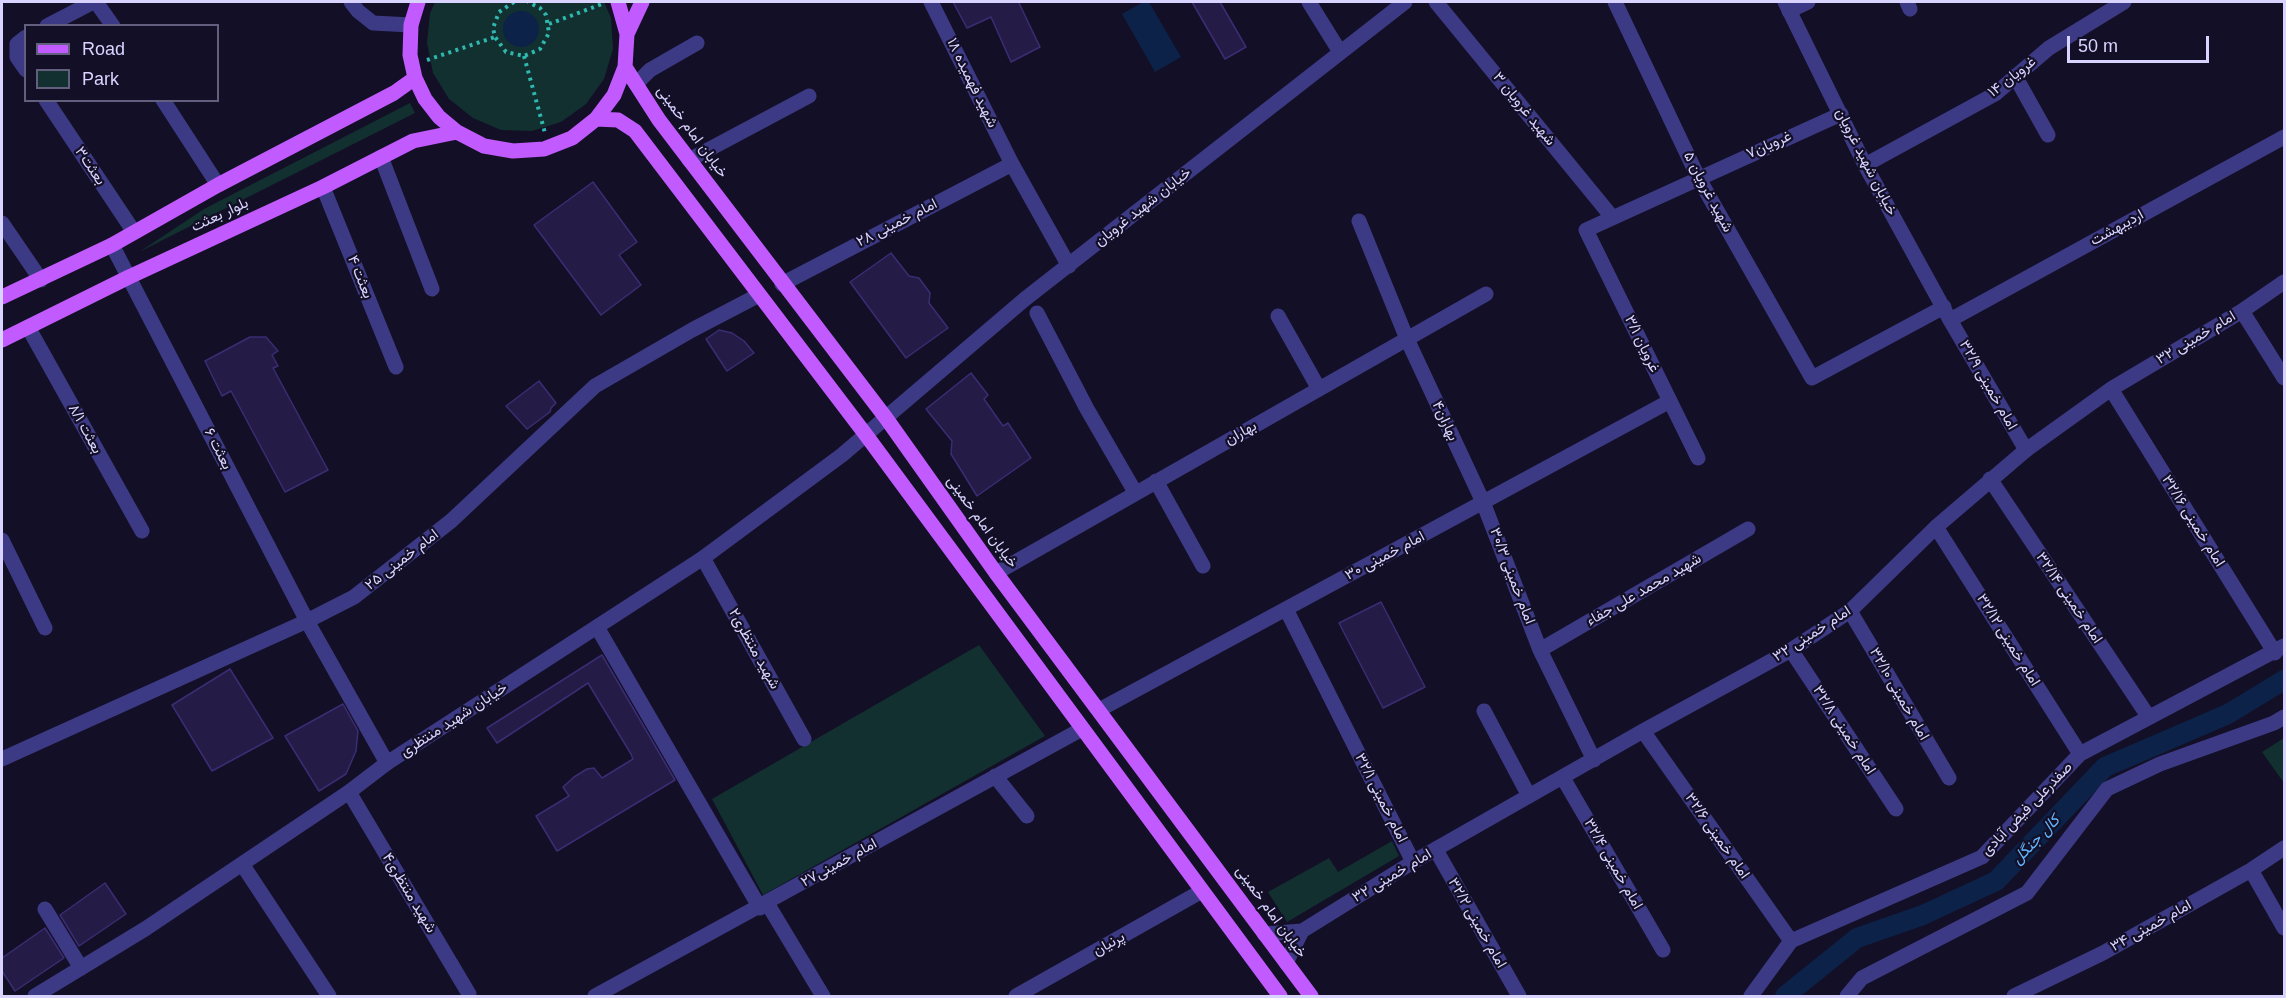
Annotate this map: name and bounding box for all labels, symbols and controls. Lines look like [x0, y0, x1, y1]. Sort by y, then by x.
legend [24, 24, 219, 102]
scale bar [2070, 24, 2212, 62]
street label: شهید فهمیده ۱۸ [943, 35, 1001, 131]
text: 50 m [2078, 36, 2118, 56]
text: Road [82, 39, 125, 59]
street label: غرویان ۱۴ [1984, 53, 2040, 101]
street label: شهید غرویان ۳ [1489, 68, 1559, 150]
text: Park [82, 69, 119, 89]
street label: خیابان امام خمینی [653, 82, 731, 182]
street label: خیابان شهید غرویان [1831, 105, 1901, 219]
street label: غرویان۷ [1744, 127, 1794, 163]
street label: بعثت۳ [71, 143, 109, 189]
street label: شهید غرویان ۵ [1679, 149, 1737, 235]
street label: خیابان شهید غرویان [1091, 164, 1195, 250]
street label: بلوار بعثت [189, 194, 251, 236]
street label: امام خمینی ۲۸ [854, 195, 940, 251]
street label: اردیبهشت [2087, 206, 2147, 250]
street label: بعثت ۴ [343, 253, 377, 301]
street label: امام خمینی ۳۲ [2153, 307, 2239, 369]
street label: غرویان ۳/۱ [1620, 312, 1664, 376]
street label: امام خمینی ۳۲/۹ [1955, 337, 2021, 433]
street label: بهاران۴ [1428, 398, 1462, 444]
street label: بعثت ۸/۱ [64, 401, 106, 457]
street label: بهاران [1222, 417, 1260, 449]
street label: بعثت ۶ [200, 425, 236, 473]
street label: خیابان امام خمینی [943, 472, 1021, 572]
street label: امام خمینی ۳۲/۱۶ [2158, 472, 2228, 570]
street label: امام خمینی ۳۰/۳ [1485, 525, 1539, 627]
street label: امام خمینی ۲۵ [362, 526, 442, 594]
street label: امام خمینی ۳۰ [1342, 527, 1428, 585]
street label: امام خمینی ۳۲/۱۴ [2032, 549, 2106, 647]
street label: شهید محمد علی جفاء [1583, 550, 1705, 630]
street label: امام خمینی ۳۲/۱۲ [1972, 590, 2044, 690]
street label: امام خمینی ۳۲ [1770, 602, 1854, 666]
street label: شهید منتظری۲ [724, 605, 784, 693]
street label: امام خمینی ۳۲/۱۰ [1865, 644, 1933, 744]
street label: خیابان شهید منتظری [397, 679, 511, 761]
street label: امام خمینی ۳۲/۸ [1809, 682, 1879, 778]
street label: امام خمینی ۳۲/۱ [1351, 750, 1411, 846]
street label: صفدرعلی فیض آبادی [1978, 758, 2076, 860]
street label: امام خمینی ۳۲/۶ [1681, 790, 1753, 882]
water label: کال جنگل [2008, 811, 2064, 869]
street label: امام خمینی ۳۲/۴ [1580, 815, 1646, 913]
street label: امام خمینی۲۷ [798, 835, 880, 891]
street label: امام خمینی ۳۲ [1349, 845, 1435, 907]
street label: شهید منتظری۴ [378, 850, 440, 936]
street label: خیابان امام خمینی [1232, 862, 1310, 962]
street label: امام خمینی ۳۲/۲ [1444, 875, 1510, 971]
street label: امام خمینی ۳۴ [2107, 896, 2195, 956]
street label: پرنیان [1090, 928, 1128, 960]

